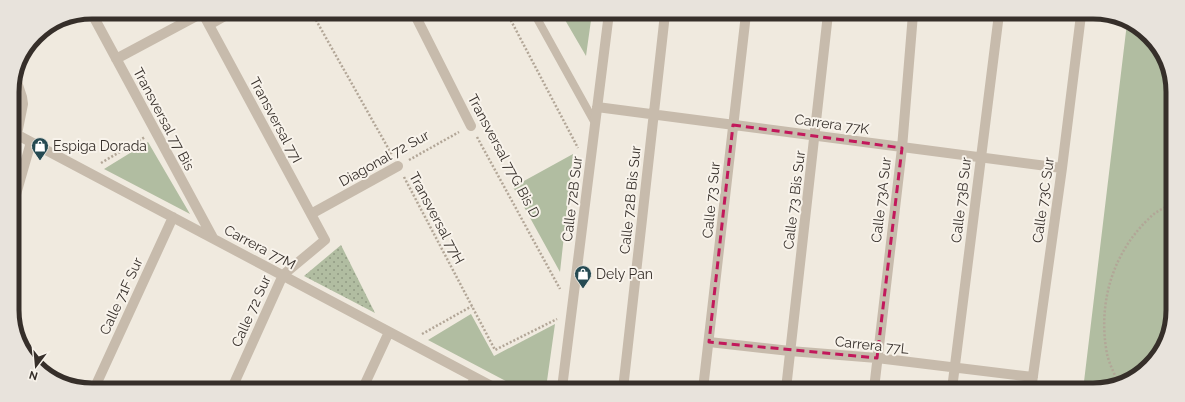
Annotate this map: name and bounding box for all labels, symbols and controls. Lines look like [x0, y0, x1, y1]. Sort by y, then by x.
street label: Transversal 77 Bis [130, 65, 198, 173]
street label: Transversal 77I [247, 74, 305, 166]
street label: Transversal 77G Bis D [465, 92, 543, 220]
street label: Carrera 77K [794, 111, 870, 137]
street label: Diagonal 72 Sur [336, 127, 432, 189]
shop icon: Espiga Dorada [30, 136, 50, 161]
place label: Espiga Dorada [53, 138, 147, 154]
street label: Calle 72B Bis Sur [616, 145, 644, 255]
street label: Calle 73 Bis Sur [780, 150, 808, 250]
street label: Calle 72B Sur [559, 155, 585, 243]
street label: Calle 73A Sur [868, 156, 894, 244]
street label: Calle 73B Sur [948, 156, 974, 244]
street label: Calle 73C Sur [1029, 156, 1057, 244]
street label: Calle 73 Sur [699, 161, 723, 239]
street label: Transversal 77H [406, 169, 468, 267]
street label: Carrera 77M [222, 222, 298, 272]
street label: Calle 71F Sur [96, 255, 146, 337]
shop icon: Dely Pan [573, 264, 593, 289]
place label: Dely Pan [596, 266, 653, 282]
street label: Calle 72 Sur [228, 273, 274, 349]
street label: Carrera 77L [834, 333, 910, 357]
north arrow [16, 346, 56, 386]
text: N [28, 368, 39, 383]

